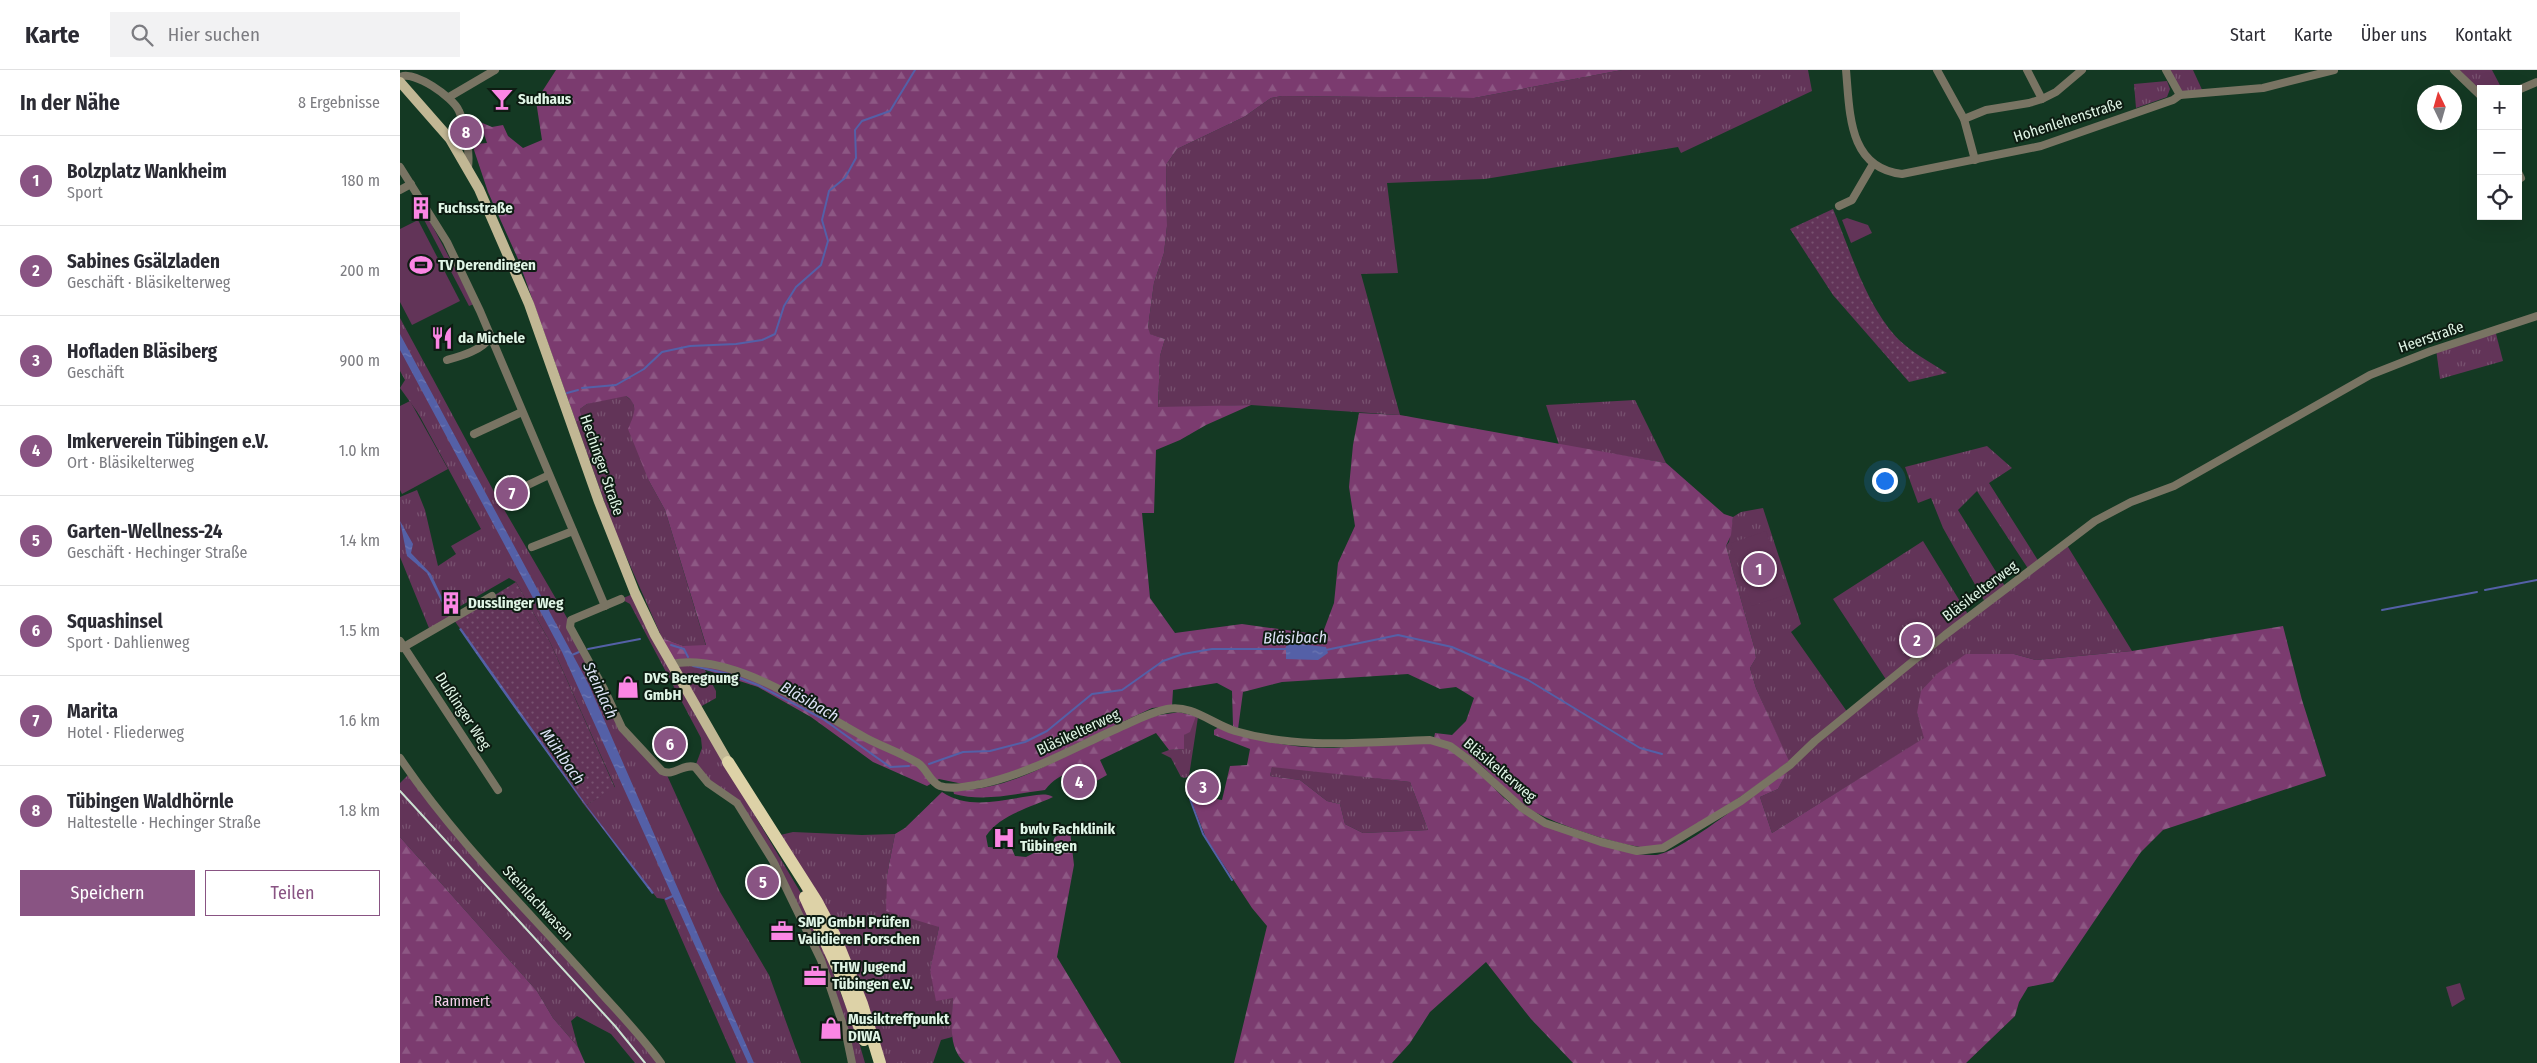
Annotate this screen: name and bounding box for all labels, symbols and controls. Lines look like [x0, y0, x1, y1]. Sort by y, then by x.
search box [110, 12, 460, 57]
text: Karte [25, 21, 80, 49]
icon: search [128, 21, 156, 49]
text: Hier suchen [168, 23, 260, 46]
text: Start [2230, 24, 2266, 46]
text: Karte [2294, 24, 2333, 46]
text: Über uns [2361, 24, 2427, 46]
text: Kontakt [2455, 24, 2512, 46]
north arrow [2417, 85, 2462, 130]
map controls [2477, 85, 2522, 220]
button: + [2477, 85, 2522, 130]
bar icon: Sudhaus [489, 86, 515, 112]
text: In der Nähe [20, 90, 120, 116]
place label: Sudhaus [518, 90, 572, 108]
text: 8 Ergebnisse [298, 93, 380, 112]
street label: Hohenlehenstraße [2011, 94, 2125, 146]
pin: 8 [450, 113, 482, 151]
button: − [2477, 130, 2522, 175]
text: Bolzplatz Wankheim [67, 160, 227, 183]
text: 1 [33, 171, 39, 190]
text: 180 m [341, 171, 380, 190]
button: locate [2477, 175, 2522, 220]
text: Sport [67, 183, 103, 202]
building icon: Fuchsstraße [408, 195, 434, 221]
place label: Fuchsstraße [438, 199, 513, 217]
text: Sabines Gsälzladen [67, 250, 220, 273]
sports icon: TV Derendingen [408, 252, 434, 278]
place label: TV Derendingen [438, 256, 536, 274]
text: 2 [32, 261, 40, 280]
text: 200 m [340, 261, 380, 280]
text: Geschäft · Bläsikelterweg [67, 273, 230, 292]
street label: Heerstraße [2396, 317, 2466, 357]
restaurant icon: da Michele [429, 325, 455, 351]
place label: da Michele [458, 329, 525, 347]
text: Hofladen Bläsiberg [67, 340, 217, 363]
text: 3 [32, 351, 40, 370]
text: 900 m [339, 351, 380, 370]
text: Geschäft [67, 363, 124, 382]
street label: Hechinger Straße [576, 412, 628, 518]
text: Imkerverein Tübingen e.V. [67, 430, 268, 453]
text: 4 [32, 441, 40, 460]
text: 1.0 km [339, 441, 380, 460]
text: Ort · Bläsikelterweg [67, 453, 194, 472]
your location [1872, 468, 1898, 494]
pin: 7 [496, 474, 528, 512]
text: Garten-Wellness-24 [67, 520, 222, 543]
text: 5 [32, 531, 40, 550]
text: 1.4 km [340, 531, 380, 550]
text: Geschäft · Hechinger Straße [67, 543, 247, 562]
pin: 1 [1743, 550, 1775, 588]
street label: Bläsikelterweg [1939, 557, 2021, 625]
building icon: Dusslinger Weg [438, 590, 464, 616]
place label: Dusslinger Weg [468, 594, 564, 612]
text: Squashinsel [67, 610, 163, 633]
text: 6 [32, 621, 40, 640]
text: 1.5 km [339, 621, 380, 640]
pin: 2 [1901, 621, 1933, 659]
water label: Bläsibach [1263, 627, 1327, 648]
text: Sport · Dahlienweg [67, 633, 190, 652]
water label: Steinlach [579, 658, 622, 722]
street label: Dußlinger Weg [431, 669, 495, 753]
place label: DVS Beregnung GmbH [644, 669, 739, 704]
shop icon: DVS Beregnung GmbH [615, 674, 641, 700]
water label: Bläsibach [777, 677, 842, 726]
text: Marita [67, 700, 118, 723]
street label: Bläsikelterweg [1034, 705, 1122, 759]
text: 7 [33, 711, 39, 730]
text: 1.6 km [339, 711, 380, 730]
text: Hotel · Fliederweg [67, 723, 184, 742]
water label: Mühlbach [536, 725, 589, 788]
pin: 6 [654, 725, 686, 763]
street label: Bläsikelterweg [1460, 734, 1540, 806]
pin: 4 [1063, 763, 1095, 801]
pin: 3 [1187, 768, 1219, 806]
text: Tübingen Waldhörnle [67, 790, 234, 813]
text: 8 [32, 801, 40, 820]
text: 1.8 km [339, 801, 380, 820]
text: Haltestelle · Hechinger Straße [67, 813, 261, 832]
place label: bwlv Fachklinik Tübingen [1020, 820, 1115, 855]
hospital icon: bwlv Fachklinik Tübingen [991, 825, 1017, 851]
street label: Steinlachwasen [499, 862, 577, 944]
pin: 5 [747, 863, 779, 901]
button: Speichern [20, 870, 195, 916]
button: Teilen [205, 870, 380, 916]
place label: SMP GmbH Prüfen Validieren Forschen [797, 913, 920, 948]
office icon: SMP GmbH Prüfen Validieren Forschen [769, 918, 795, 944]
place label: THW Jugend Tübingen e.V. [832, 958, 913, 993]
office icon: THW Jugend Tübingen e.V. [802, 963, 828, 989]
park label: Rammert [434, 992, 490, 1010]
place label: Musiktreffpunkt DIWA [848, 1010, 950, 1045]
shop icon: Musiktreffpunkt DIWA [818, 1015, 844, 1041]

